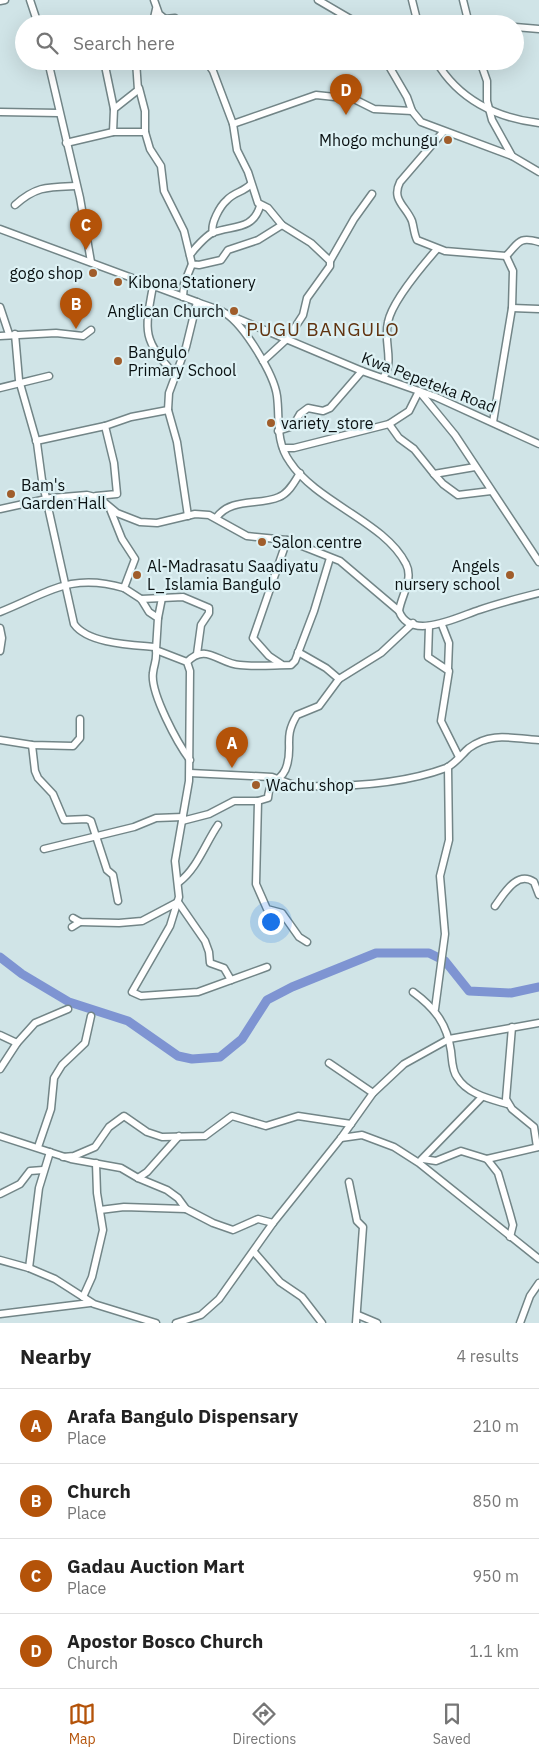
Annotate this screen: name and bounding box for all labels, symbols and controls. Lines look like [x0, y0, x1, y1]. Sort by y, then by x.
search box [15, 15, 524, 70]
icon: search [33, 29, 61, 57]
text: Search here [73, 31, 175, 55]
pin: D [330, 74, 362, 115]
place label: Mhogo mchungu [319, 130, 438, 150]
marker: Mhogo mchungu [442, 134, 454, 146]
pin: C [70, 209, 102, 250]
place label: gogo shop [9, 263, 83, 283]
marker: gogo shop [87, 267, 99, 279]
place label: Kibona Stationery [128, 272, 256, 292]
marker: Kibona Stationery [112, 276, 124, 288]
pin: B [60, 288, 92, 329]
place label: Anglican Church [107, 301, 224, 321]
marker: Anglican Church [228, 305, 240, 317]
district label: PUGU BANGULO [246, 317, 400, 341]
place label: Bangulo Primary School [128, 342, 236, 380]
street label: Kwa Pepeteka Road [359, 347, 499, 417]
marker: Bangulo Primary School [112, 355, 124, 367]
place label: variety_store [281, 413, 374, 433]
marker: variety_store [265, 417, 277, 429]
place label: Bam's Garden Hall [21, 475, 106, 513]
marker: Bam's Garden Hall [5, 488, 17, 500]
place label: Salon centre [272, 532, 362, 552]
marker: Salon centre [256, 536, 268, 548]
place label: Al-Madrasatu Saadiyatu L_Islamia Bangulo [147, 556, 319, 594]
place label: Angels nursery school [394, 556, 500, 594]
marker: Al-Madrasatu Saadiyatu L_Islamia Bangulo [131, 569, 143, 581]
marker: Angels nursery school [504, 569, 516, 581]
pin: A [216, 727, 248, 768]
place label: Wachu shop [266, 775, 354, 795]
marker: Wachu shop [250, 779, 262, 791]
your location [258, 909, 284, 935]
text: Nearby [20, 1342, 91, 1370]
text: 4 results [456, 1346, 519, 1366]
text: Arafa Bangulo Dispensary [67, 1404, 298, 1428]
text: A [31, 1416, 41, 1436]
text: 210 m [472, 1416, 519, 1436]
text: Place [67, 1428, 106, 1448]
text: Church [67, 1479, 131, 1503]
text: B [31, 1491, 41, 1511]
text: 850 m [472, 1491, 519, 1511]
text: Place [67, 1503, 106, 1523]
text: Gadau Auction Mart [67, 1554, 244, 1578]
text: C [31, 1566, 41, 1586]
text: 950 m [472, 1566, 519, 1586]
text: Place [67, 1578, 106, 1598]
text: Apostor Bosco Church [67, 1629, 263, 1653]
text: D [30, 1641, 42, 1661]
text: 1.1 km [469, 1641, 519, 1661]
text: Church [67, 1653, 118, 1673]
tab: Map [68, 1700, 96, 1748]
tab: Directions [233, 1700, 296, 1748]
tab: Saved [433, 1700, 471, 1748]

